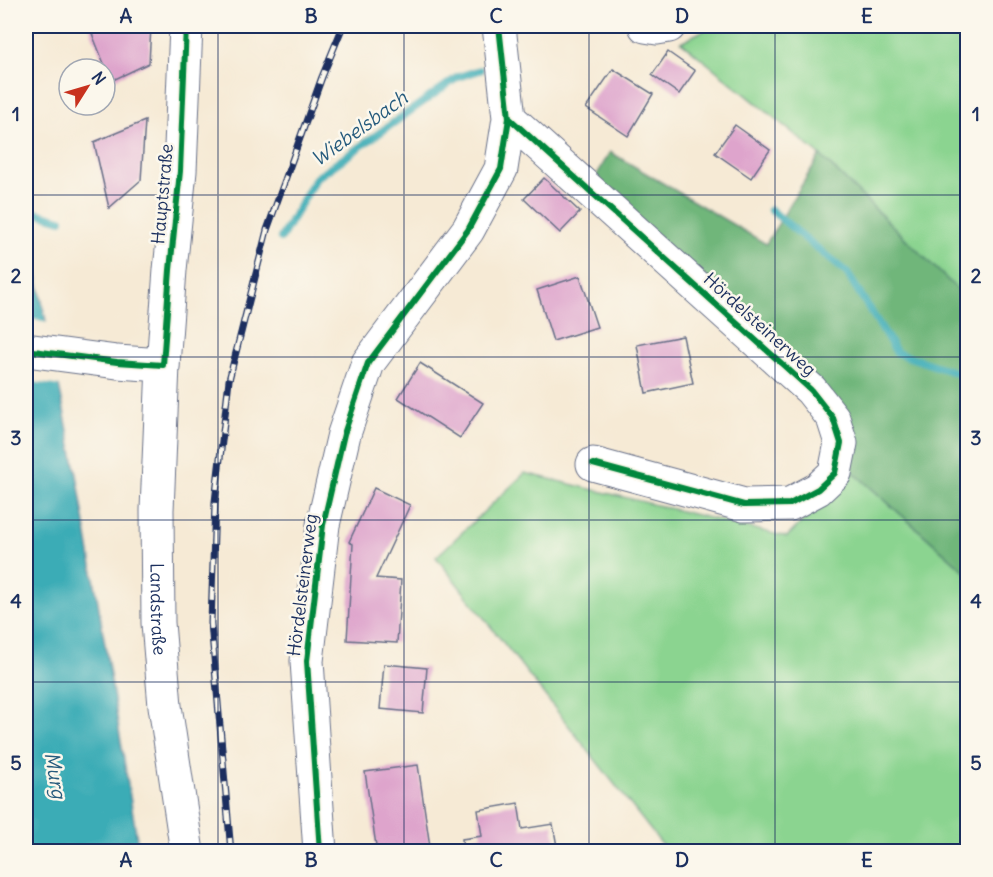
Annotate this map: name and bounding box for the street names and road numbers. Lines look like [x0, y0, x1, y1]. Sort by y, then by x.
street label: Hauptstraße [146, 143, 178, 245]
street label: Hördelsteinerweg [699, 267, 821, 381]
street label: Hördelsteinerweg [282, 512, 322, 658]
street label: Landstraße [146, 563, 172, 656]

